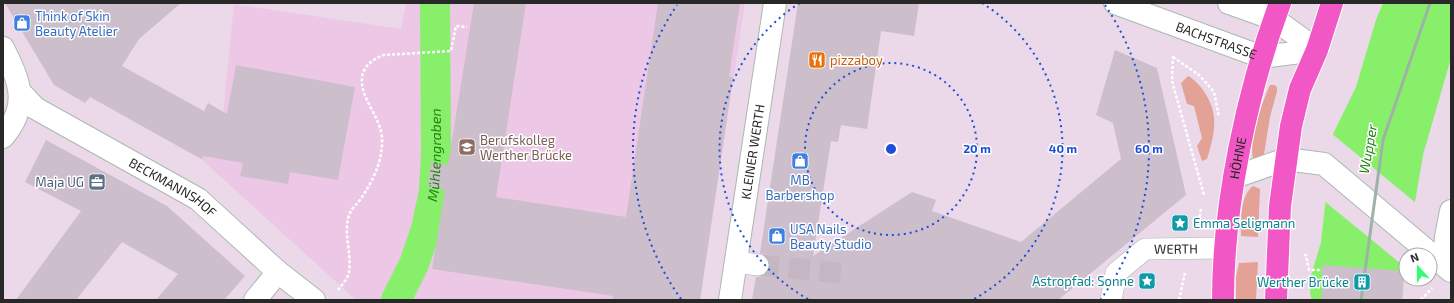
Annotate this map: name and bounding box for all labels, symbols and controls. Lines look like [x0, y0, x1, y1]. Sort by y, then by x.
place label: Think of Skin Beauty Atelier [35, 8, 118, 39]
shop icon: Think of Skin Beauty Atelier [12, 13, 32, 33]
street label: BACHSTRASSE [1174, 18, 1259, 62]
restaurant icon: pizzaboy [807, 50, 827, 70]
place label: pizzaboy [830, 52, 883, 68]
street label: KLEINER WERTH [737, 103, 768, 200]
water label: Mühlengraben [423, 108, 444, 203]
water label: Wupper [1355, 122, 1380, 175]
place label: Berufskolleg Werther Brücke [480, 132, 572, 163]
street label: HÖHNE [1226, 135, 1249, 180]
school or university icon: Berufskolleg Werther Brücke [457, 137, 477, 157]
text: 20 m [963, 141, 991, 155]
text: 40 m [1049, 141, 1077, 155]
text: 60 m [1135, 141, 1163, 155]
centre of rings [884, 142, 898, 156]
shop icon: MB Barbershop [790, 151, 810, 171]
street label: BECKMANNSHOF [126, 154, 220, 220]
office icon: Maja UG [87, 172, 107, 192]
place label: MB Barbershop [765, 172, 835, 203]
place label: Maja UG [35, 174, 84, 190]
place icon: Emma Seligmann [1170, 213, 1190, 233]
place label: Emma Seligmann [1193, 215, 1295, 231]
place label: USA Nails Beauty Studio [790, 221, 872, 252]
shop icon: USA Nails Beauty Studio [767, 226, 787, 246]
street label: WERTH [1154, 240, 1198, 257]
north arrow [1398, 247, 1438, 287]
text: N [1408, 250, 1420, 265]
place icon: Astropfad: Sonne [1137, 271, 1157, 291]
building icon: Werther Brücke [1352, 272, 1372, 292]
place label: Astropfad: Sonne [1032, 273, 1134, 289]
place label: Werther Brücke [1257, 274, 1349, 290]

